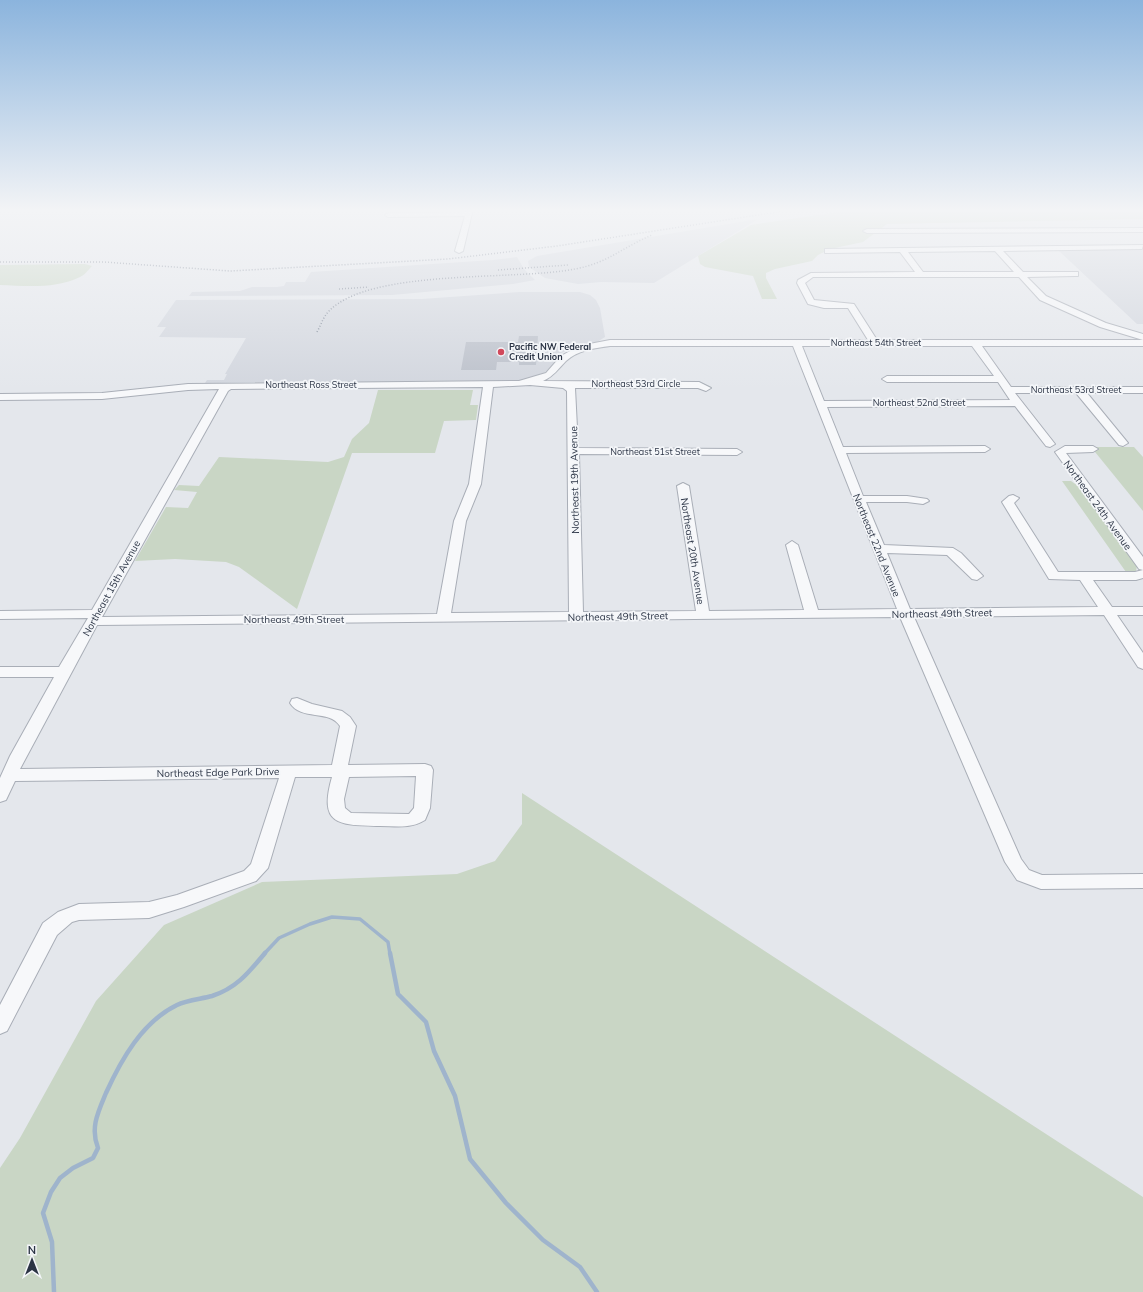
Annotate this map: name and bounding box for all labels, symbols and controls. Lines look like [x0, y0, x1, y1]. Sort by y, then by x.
street label: Northeast 54th Street [831, 337, 921, 348]
place label: Pacific NW Federal Credit Union [509, 341, 591, 362]
marker: Pacific NW Federal Credit Union [496, 347, 506, 357]
street label: Northeast 53rd Circle [592, 378, 680, 389]
street label: Northeast Ross Street [265, 379, 357, 390]
street label: Northeast 53rd Street [1031, 384, 1121, 395]
street label: Northeast 52nd Street [873, 397, 965, 408]
street label: Northeast 19th Avenue [567, 426, 582, 534]
street label: Northeast 51st Street [610, 446, 700, 457]
street label: Northeast 24th Avenue [1061, 458, 1135, 553]
street label: Northeast 22nd Avenue [850, 492, 903, 599]
street label: Northeast 20th Avenue [678, 497, 707, 605]
street label: Northeast 15th Avenue [80, 538, 143, 638]
street label: Northeast 49th Street [892, 606, 993, 621]
street label: Northeast 49th Street [568, 609, 669, 624]
street label: Northeast 49th Street [244, 613, 345, 626]
street label: Northeast Edge Park Drive [157, 765, 279, 780]
north arrow [12, 1240, 52, 1280]
text: N [28, 1243, 36, 1257]

